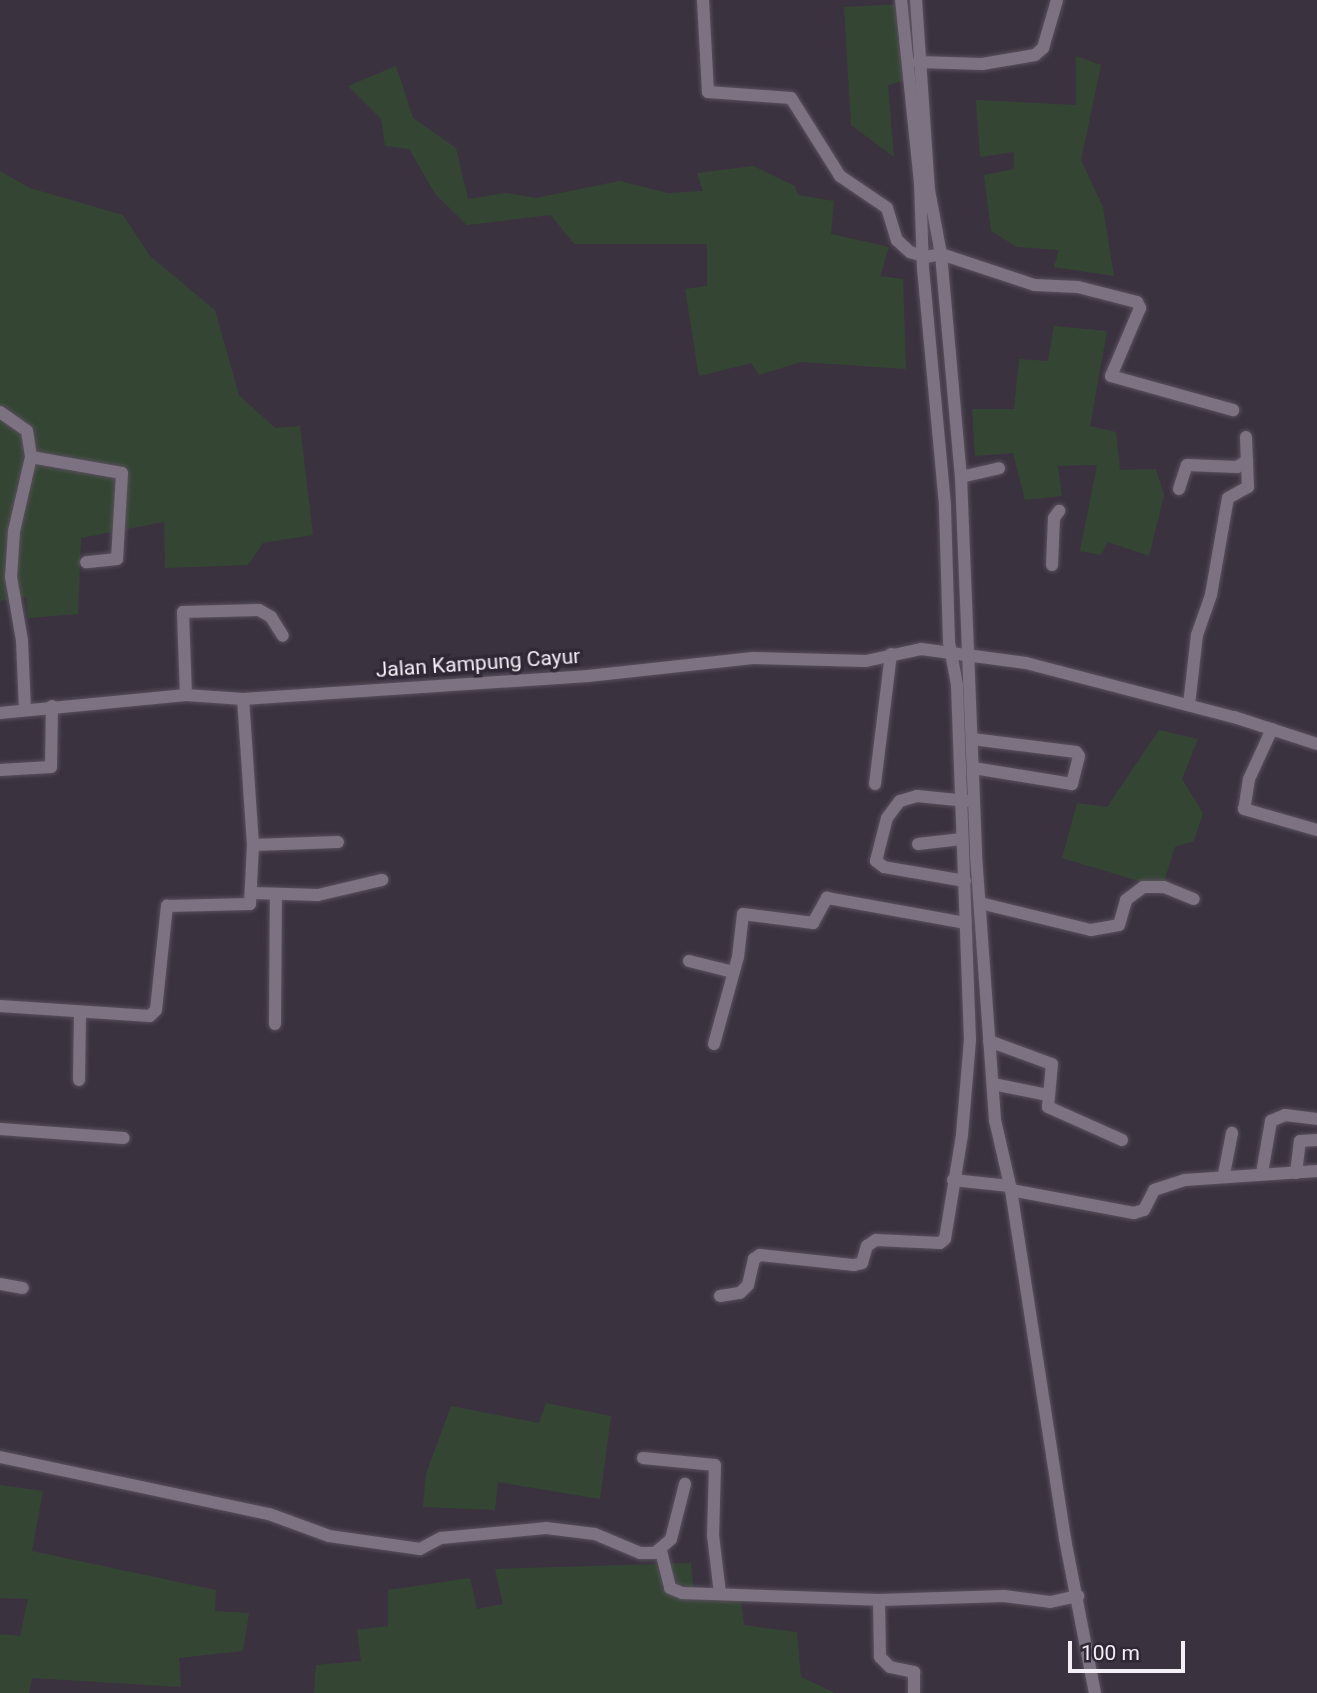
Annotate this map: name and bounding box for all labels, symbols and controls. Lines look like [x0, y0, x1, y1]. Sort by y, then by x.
street label: Jalan Kampung Cayur [375, 643, 581, 683]
scale bar [1072, 1626, 1189, 1670]
text: 100 m [1081, 1641, 1140, 1665]

